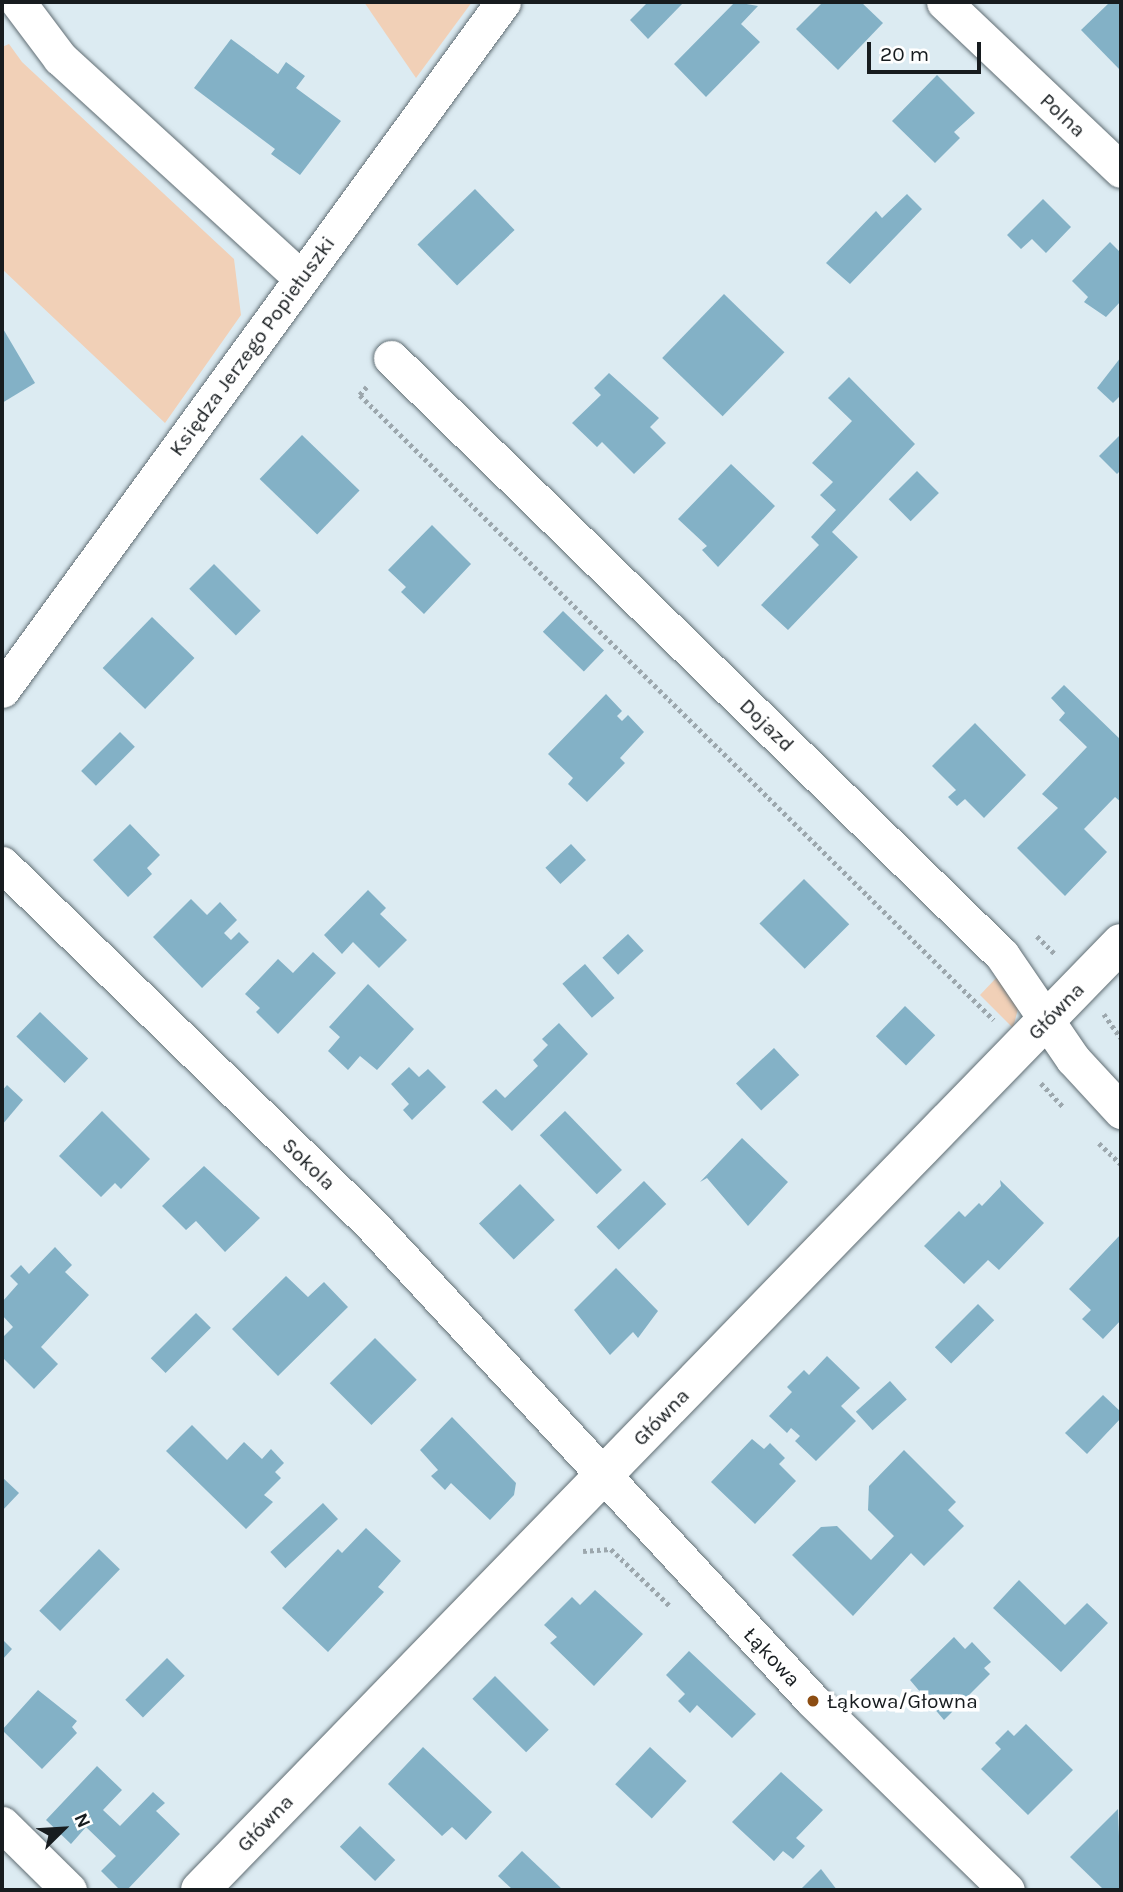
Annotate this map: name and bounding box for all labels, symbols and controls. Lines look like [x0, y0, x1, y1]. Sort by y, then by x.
scale bar [871, 28, 985, 72]
text: 20 m [880, 42, 929, 66]
street label: Polna [1035, 88, 1091, 142]
street label: Księdza Jerzego Popiełuszki [164, 231, 340, 461]
street label: Dojazd [735, 693, 799, 757]
street label: Główna [1023, 977, 1089, 1045]
street label: Sokola [277, 1132, 341, 1196]
street label: Główna [628, 1383, 694, 1451]
street label: Łąkowa [738, 1622, 806, 1692]
place label: Łąkowa/Głowna [827, 1688, 978, 1714]
marker: Łąkowa/Głowna [805, 1693, 821, 1709]
street label: Główna [232, 1789, 298, 1857]
north arrow [28, 1794, 98, 1864]
text: N [69, 1810, 95, 1831]

